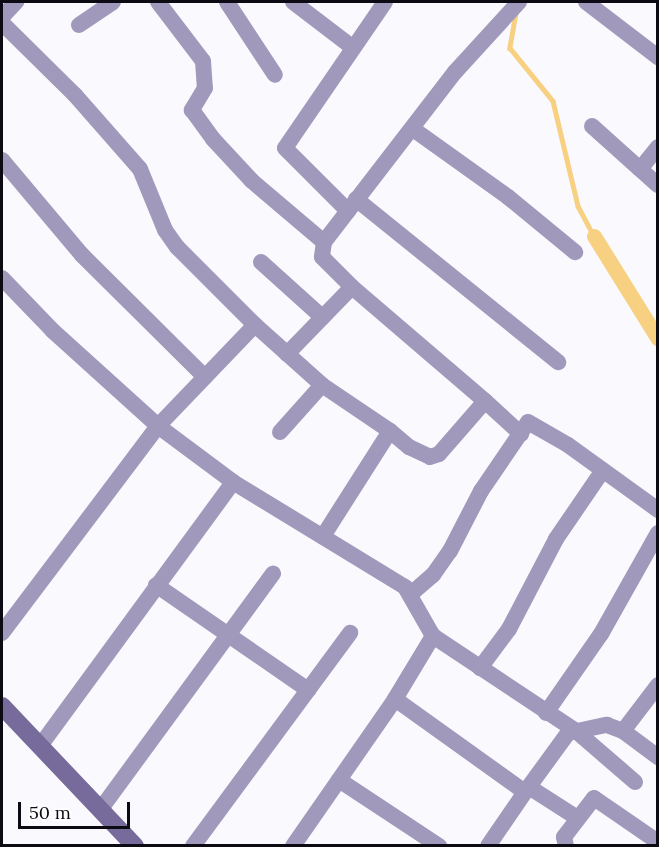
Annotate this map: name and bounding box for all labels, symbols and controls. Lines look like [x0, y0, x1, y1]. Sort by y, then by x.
scale bar [21, 790, 134, 828]
text: 50 m [29, 801, 71, 824]

